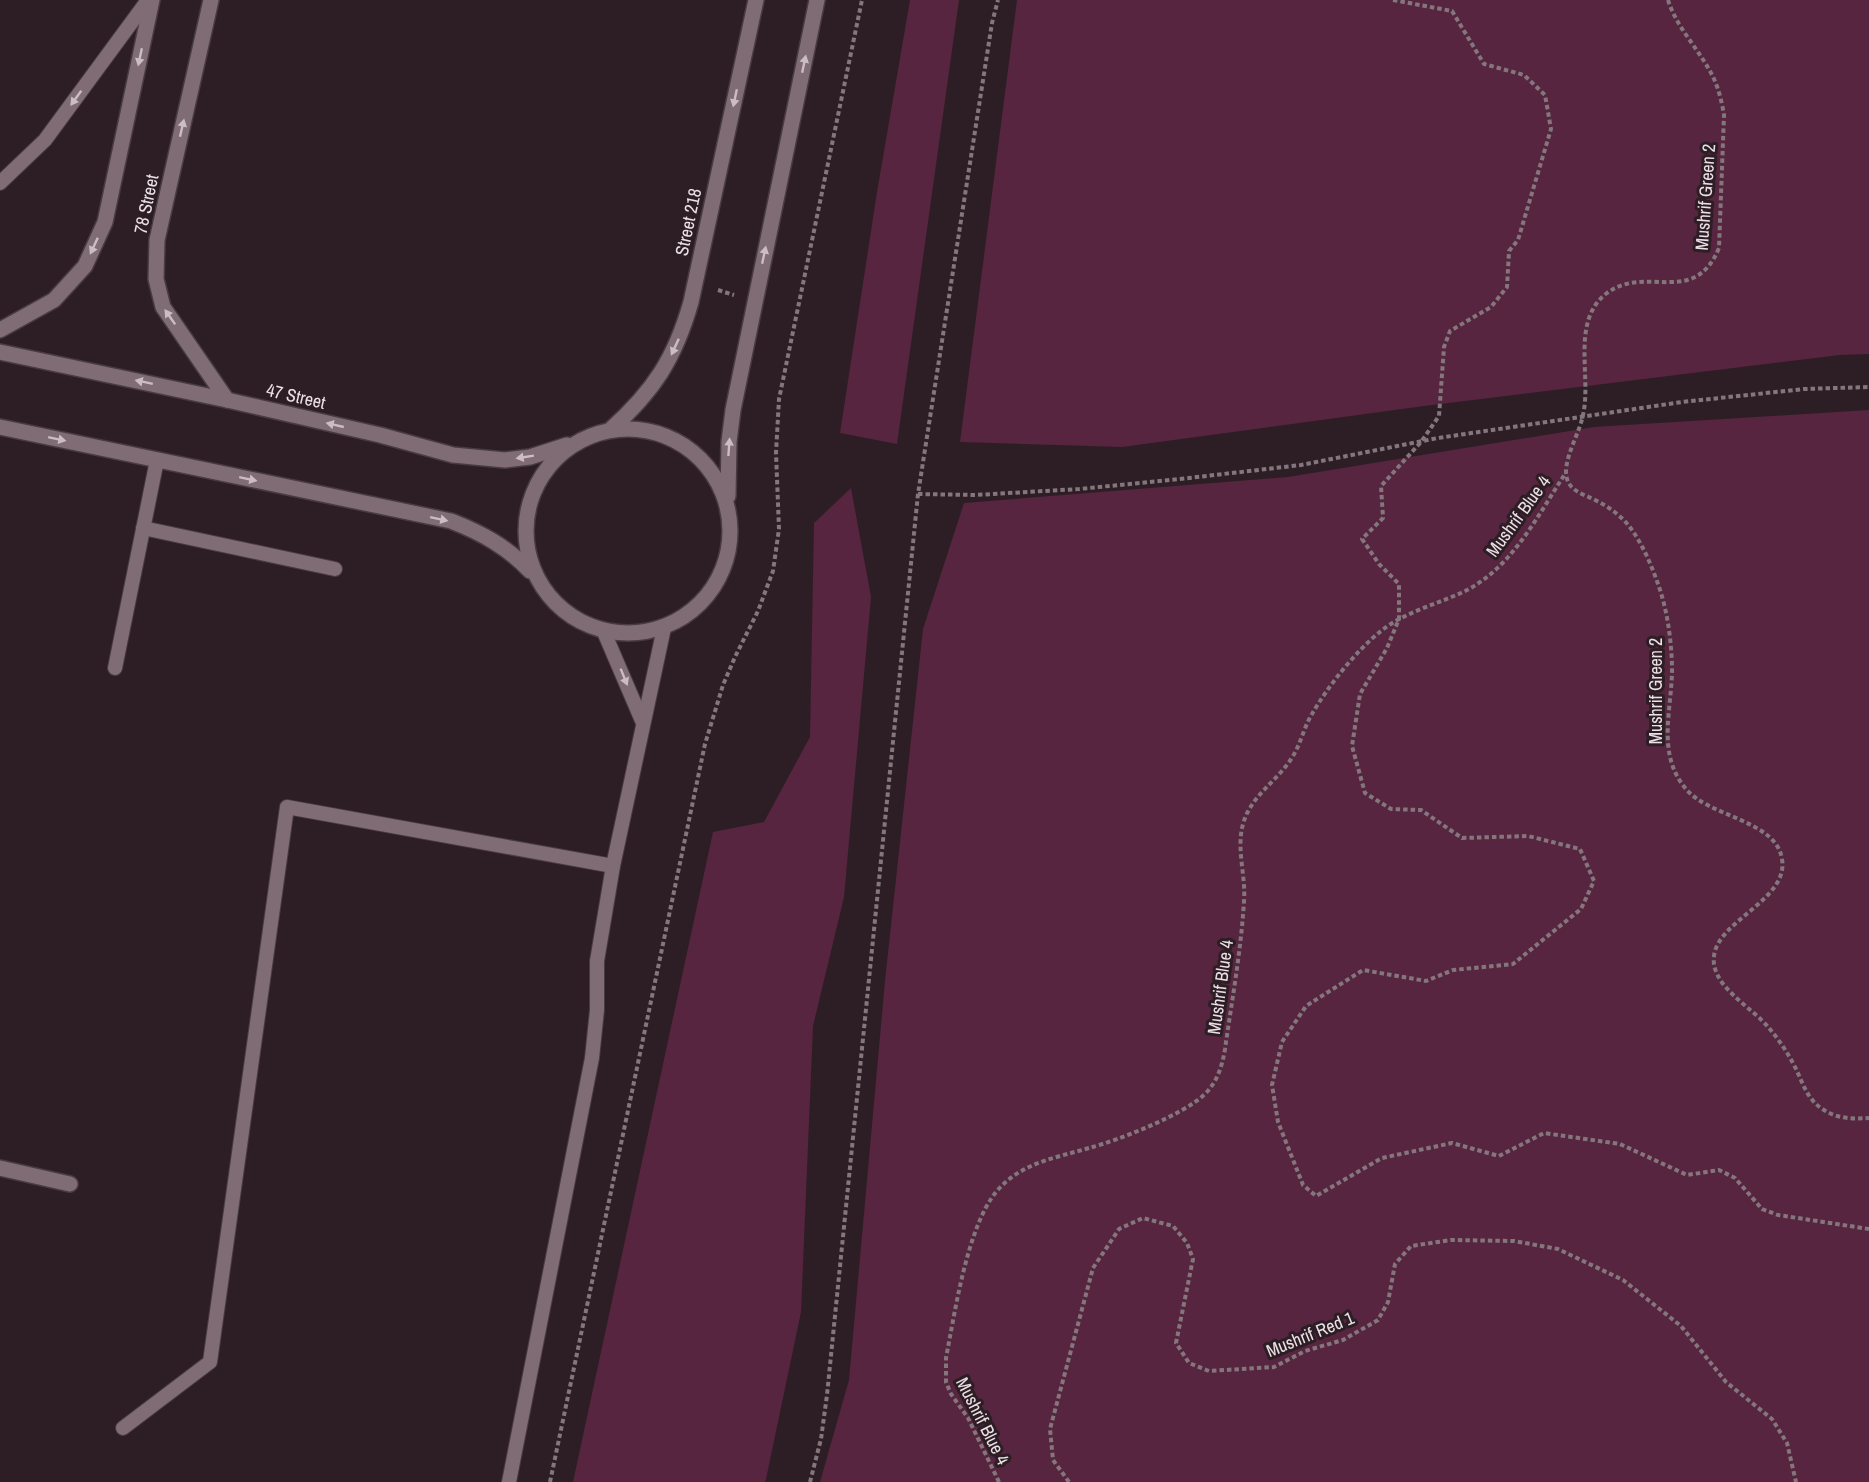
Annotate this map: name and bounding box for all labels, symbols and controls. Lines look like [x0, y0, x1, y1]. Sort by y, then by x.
one-way arrow [134, 48, 144, 67]
one-way arrow [799, 55, 809, 74]
one-way arrow [730, 89, 739, 108]
one-way arrow [70, 90, 82, 106]
one-way arrow [178, 119, 188, 137]
street label: Mushrif Green 2 [1689, 143, 1721, 251]
street label: 78 Street [128, 172, 164, 236]
street label: Street 218 [669, 186, 707, 258]
one-way arrow [89, 238, 98, 255]
one-way arrow [760, 246, 769, 265]
one-way arrow [164, 310, 176, 326]
one-way arrow [671, 339, 680, 356]
one-way arrow [135, 377, 154, 386]
street label: 47 Street [264, 377, 328, 415]
one-way arrow [325, 419, 344, 429]
one-way arrow [48, 434, 67, 444]
one-way arrow [725, 437, 734, 456]
one-way arrow [516, 453, 535, 462]
street label: Mushrif Blue 4 [1480, 470, 1556, 562]
one-way arrow [239, 475, 258, 484]
one-way arrow [430, 515, 449, 524]
street label: Mushrif Green 2 [1643, 638, 1668, 744]
one-way arrow [619, 669, 629, 687]
street label: Mushrif Blue 4 [1201, 938, 1239, 1036]
street label: Mushrif Red 1 [1262, 1305, 1358, 1363]
street label: Mushrif Blue 4 [950, 1373, 1016, 1469]

